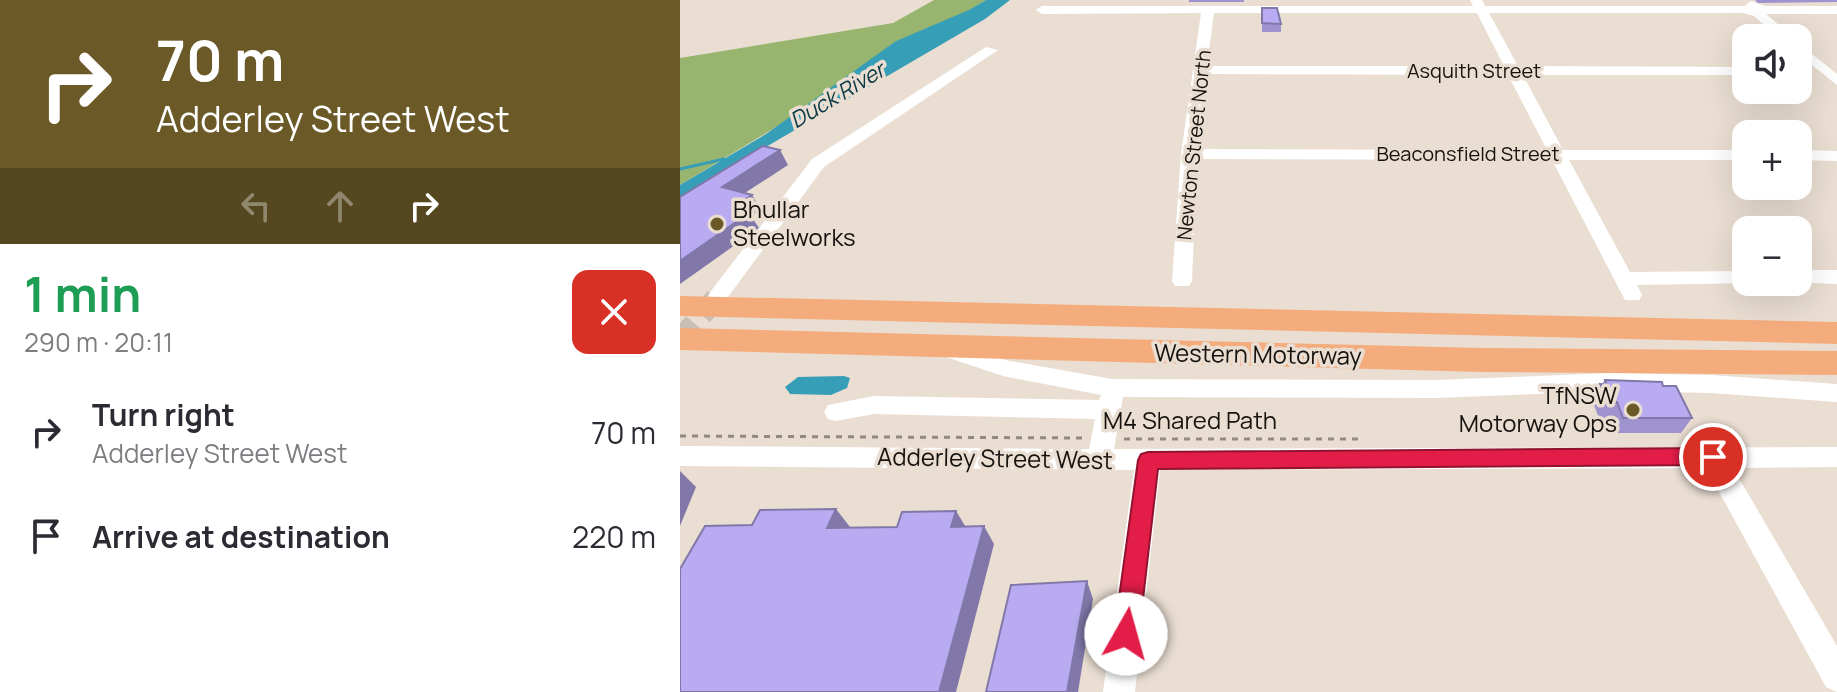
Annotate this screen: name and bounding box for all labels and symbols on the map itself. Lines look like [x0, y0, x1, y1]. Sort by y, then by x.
street label: Newton Street North [1170, 49, 1217, 241]
water label: Duck River [784, 53, 893, 135]
street label: Asquith Street [1407, 57, 1541, 84]
street label: Beaconsfield Street [1377, 140, 1559, 167]
place label: Bhullar Steelworks [733, 192, 856, 253]
marker: Bhullar Steelworks [708, 215, 726, 233]
street label: Western Motorway [1154, 335, 1363, 372]
place label: TfNSW Motorway Ops [1459, 378, 1618, 439]
marker: TfNSW Motorway Ops [1624, 401, 1642, 419]
street label: M4 Shared Path [1103, 403, 1277, 436]
pin [1679, 423, 1747, 491]
street label: Adderley Street West [877, 439, 1113, 476]
position arrow [1084, 592, 1168, 676]

